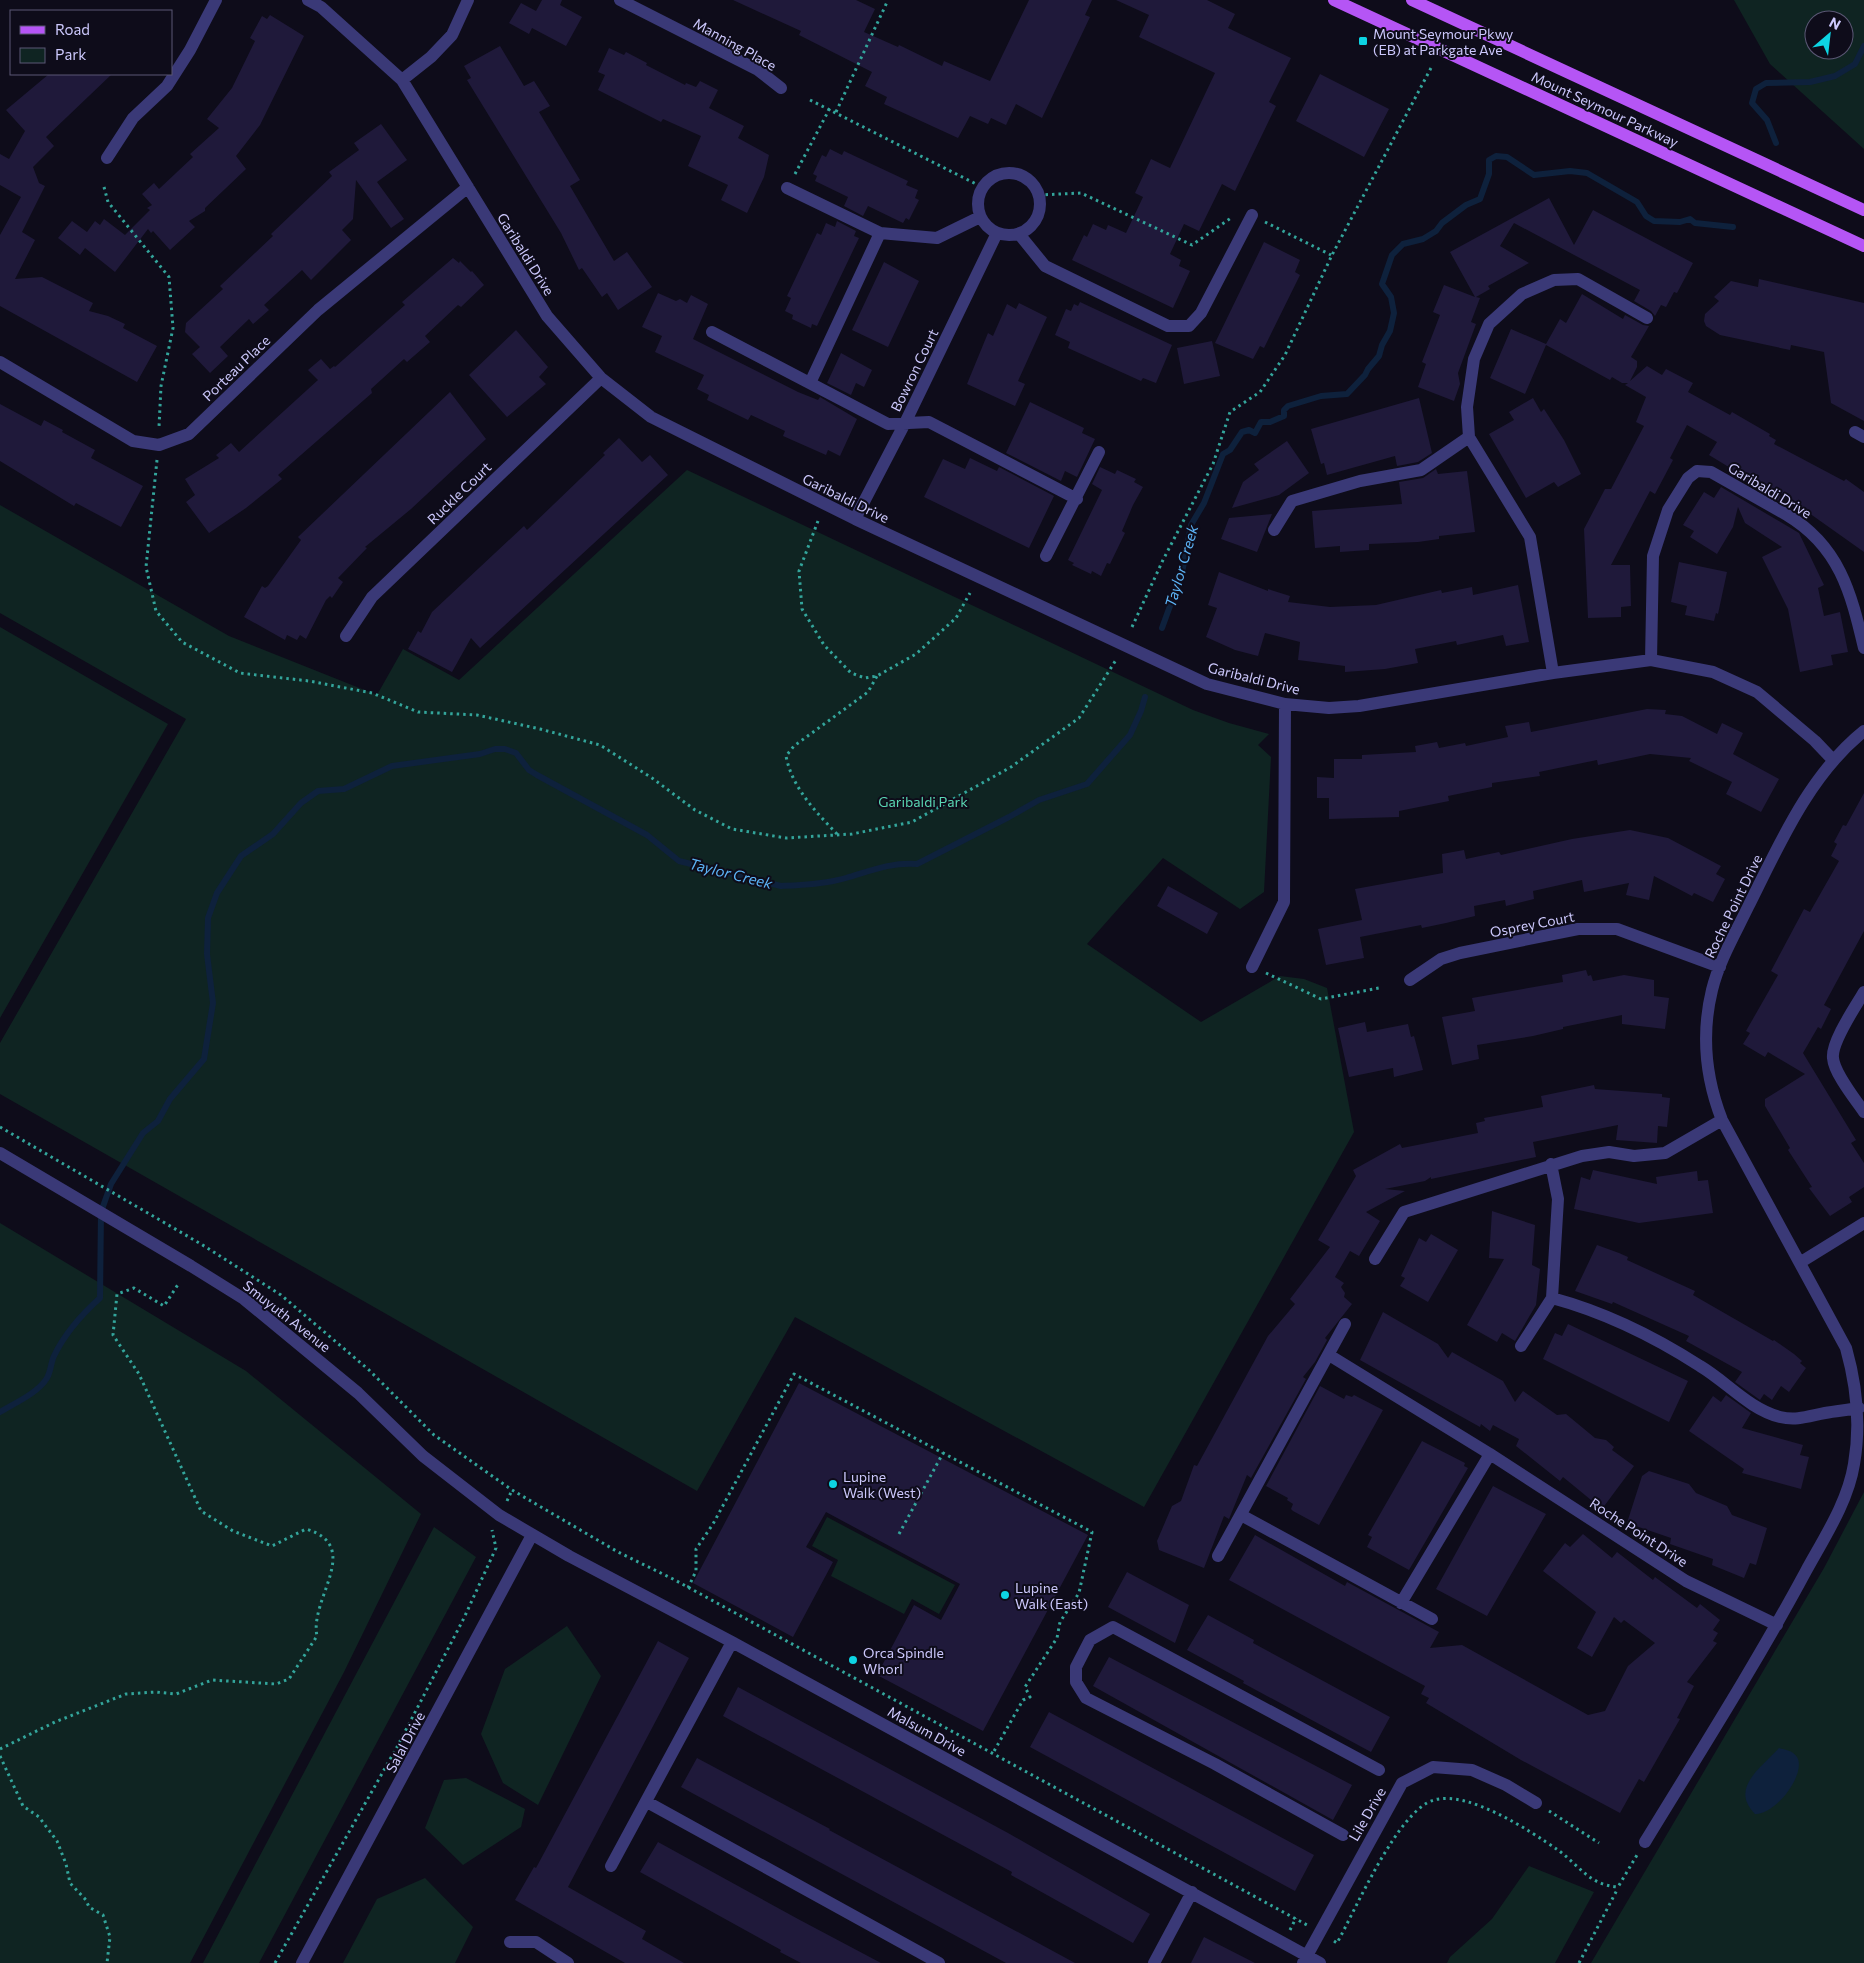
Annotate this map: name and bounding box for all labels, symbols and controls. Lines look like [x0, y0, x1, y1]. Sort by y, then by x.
legend [10, 10, 172, 75]
north arrow [1804, 10, 1854, 60]
text: N [1827, 13, 1844, 33]
street label: Manning Place [690, 14, 780, 74]
text: Road [55, 20, 90, 38]
place label: Mount Seymour Pkwy (EB) at Parkgate Ave [1373, 25, 1513, 58]
marker: Mount Seymour Pkwy (EB) at Parkgate Ave [1357, 35, 1369, 47]
text: Park [55, 45, 86, 63]
street label: Mount Seymour Parkway [1529, 67, 1681, 151]
street label: Garibaldi Drive [494, 210, 558, 298]
street label: Bowron Court [887, 326, 941, 414]
street label: Porteau Place [199, 332, 273, 404]
street label: Ruckle Court [423, 458, 495, 528]
street label: Garibaldi Drive [1725, 458, 1815, 522]
street label: Garibaldi Drive [800, 470, 892, 526]
water label: Taylor Creek [1161, 522, 1202, 609]
street label: Garibaldi Drive [1206, 658, 1302, 698]
park label: Garibaldi Park [878, 793, 968, 810]
street label: Roche Point Drive [1701, 851, 1765, 961]
water label: Taylor Creek [687, 854, 775, 892]
street label: Osprey Court [1488, 907, 1576, 941]
street label: Smuyuth Avenue [240, 1277, 334, 1355]
place label: Lupine Walk (West) [843, 1468, 921, 1501]
marker: Lupine Walk (West) [827, 1478, 839, 1490]
street label: Roche Point Drive [1587, 1494, 1691, 1570]
place label: Lupine Walk (East) [1015, 1579, 1088, 1612]
marker: Lupine Walk (East) [999, 1589, 1011, 1601]
place label: Orca Spindle Whorl [863, 1644, 944, 1677]
marker: Orca Spindle Whorl [847, 1654, 859, 1666]
street label: Malsum Drive [885, 1702, 969, 1760]
street label: Salal Drive [382, 1709, 428, 1775]
street label: Lile Drive [1345, 1784, 1389, 1844]

